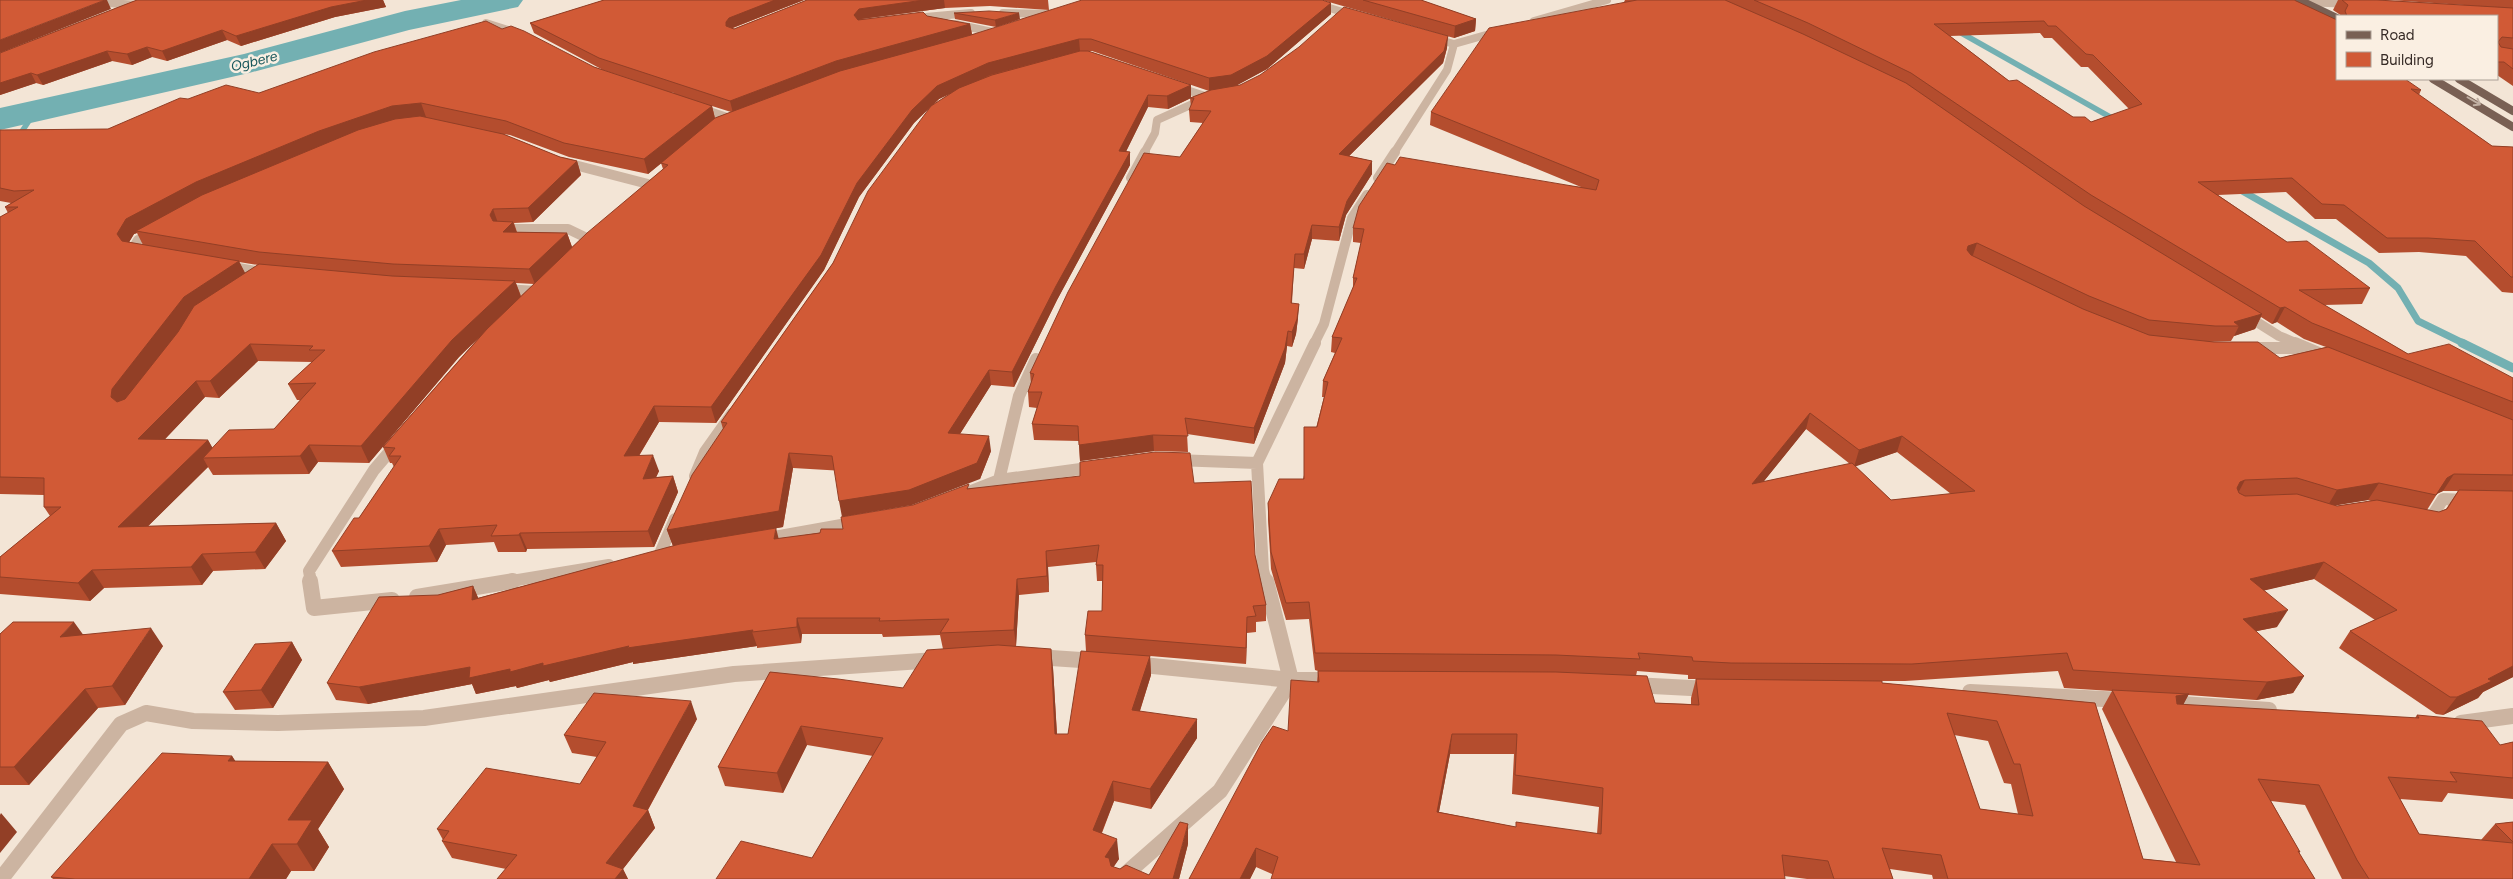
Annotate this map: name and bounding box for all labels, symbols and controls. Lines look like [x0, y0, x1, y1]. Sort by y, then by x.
legend [2336, 15, 2498, 80]
text: Road [2380, 26, 2415, 44]
water label: Ogbere [229, 47, 279, 75]
text: Building [2380, 51, 2434, 69]
one-way arrow [2466, 97, 2481, 107]

